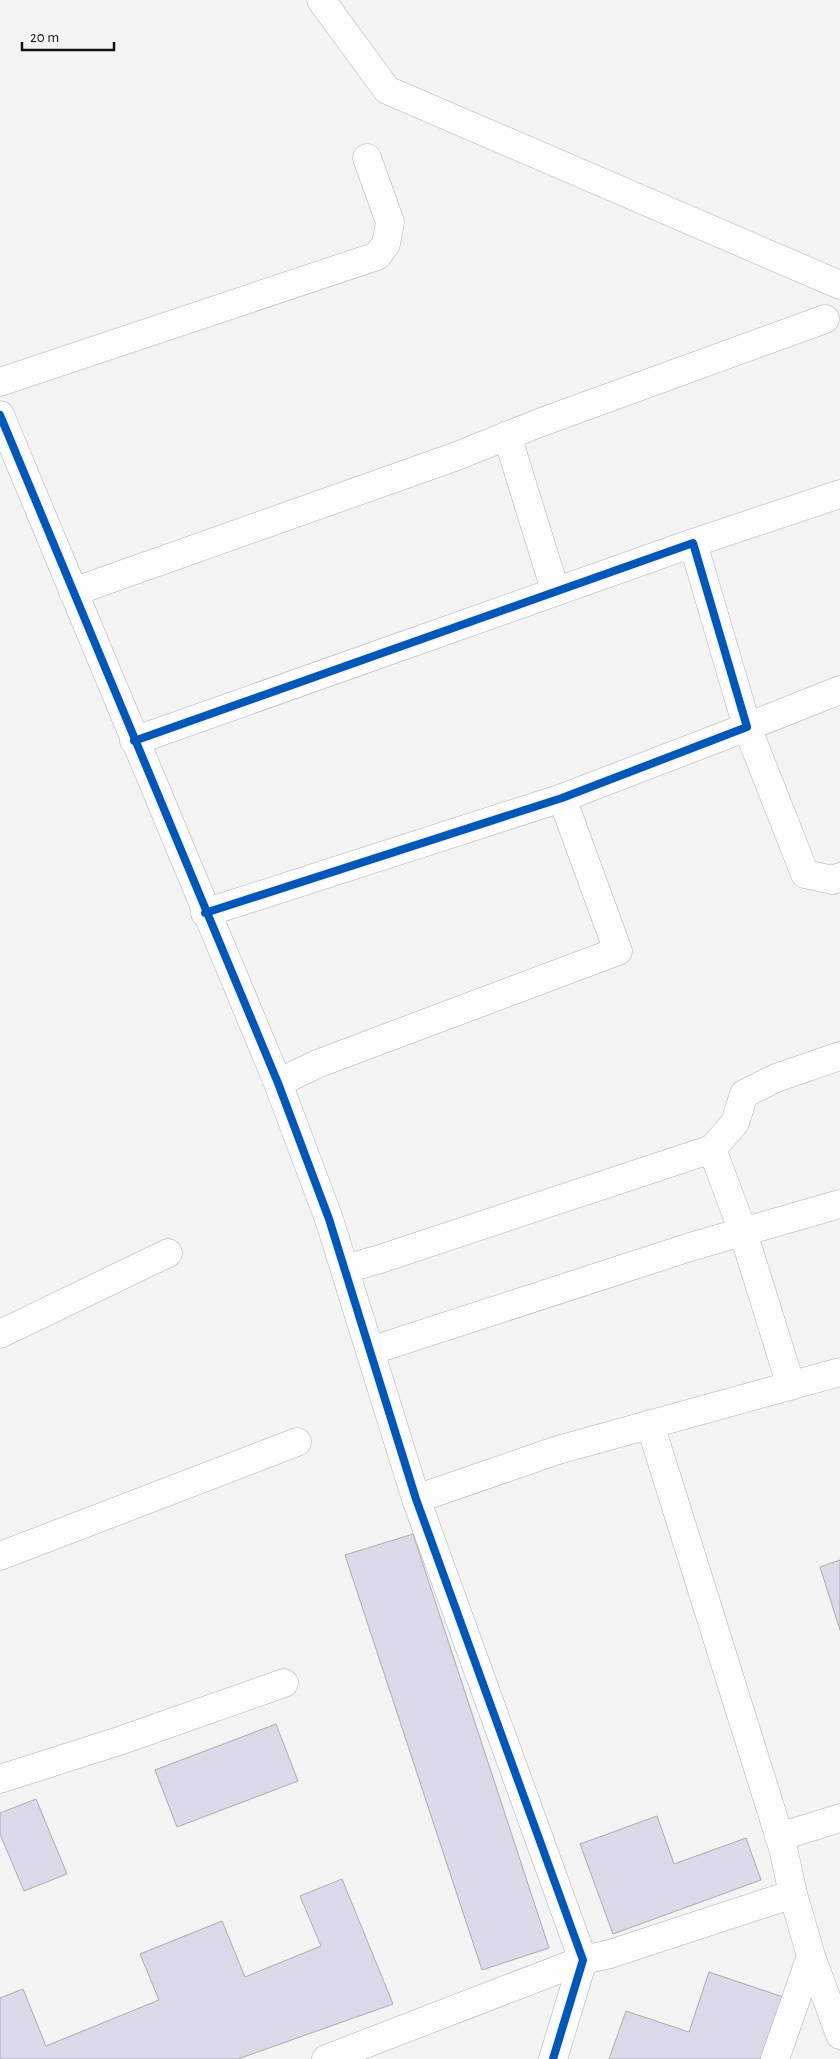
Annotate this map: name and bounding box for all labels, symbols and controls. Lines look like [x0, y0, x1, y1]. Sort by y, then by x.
scale bar [22, 20, 115, 52]
text: 20 m [30, 30, 59, 45]

